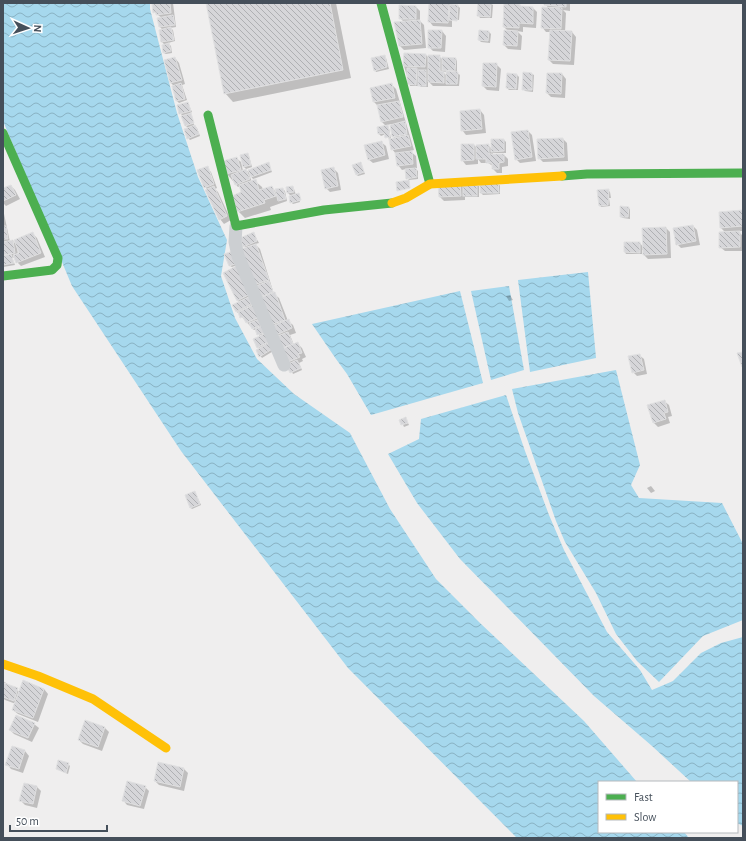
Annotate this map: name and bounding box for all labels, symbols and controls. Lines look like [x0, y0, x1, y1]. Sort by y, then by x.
north arrow [8, 8, 48, 48]
text: N [32, 24, 43, 33]
legend [598, 781, 738, 833]
text: Fast [634, 791, 653, 803]
scale bar [10, 807, 107, 833]
text: Slow [634, 811, 656, 823]
text: 50 m [16, 815, 39, 827]

